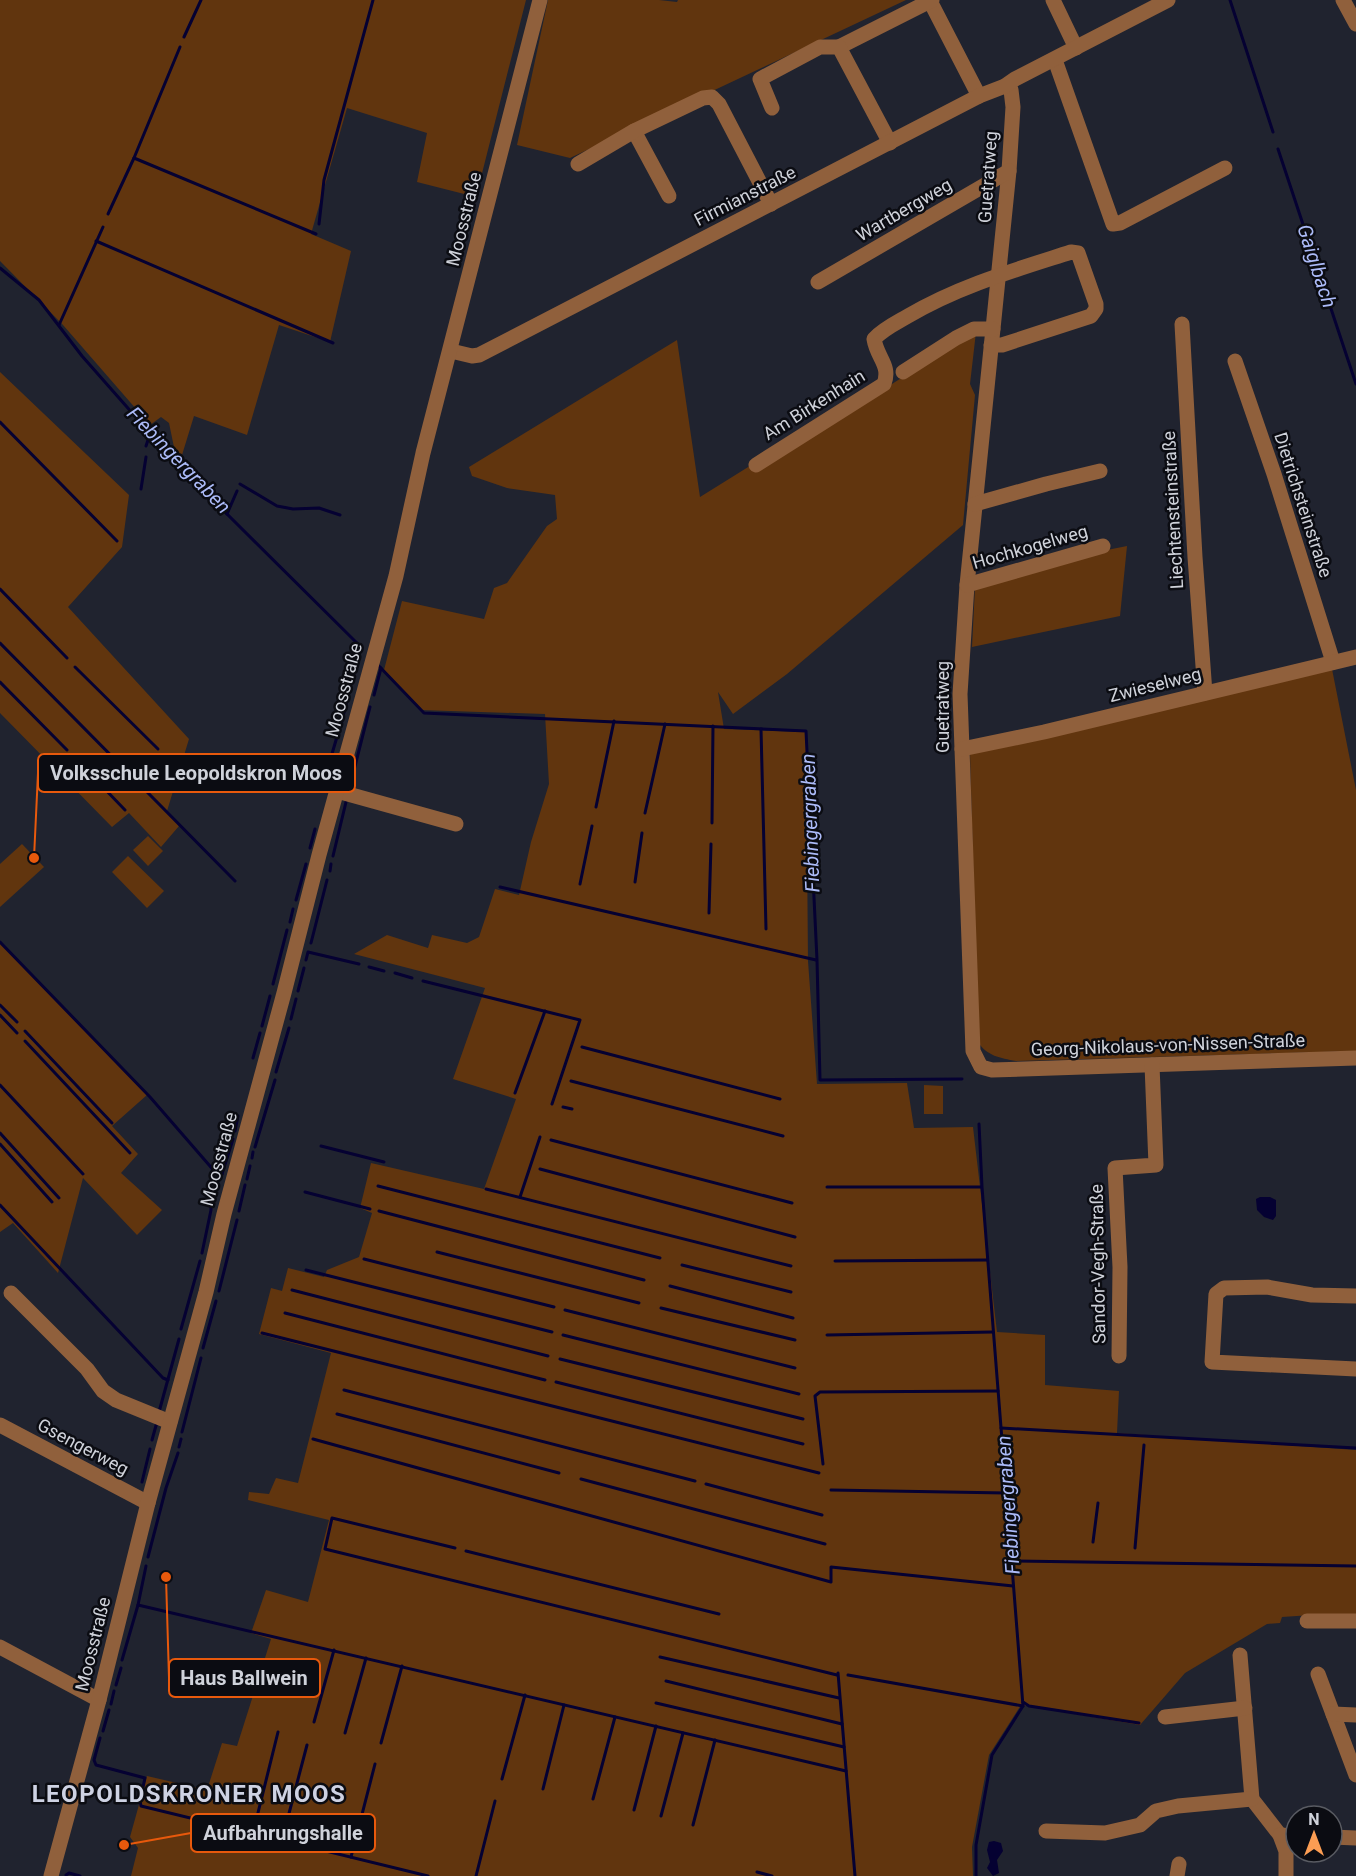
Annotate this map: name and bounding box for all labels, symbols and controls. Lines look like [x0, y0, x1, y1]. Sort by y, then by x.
street label: Guetratweg [974, 130, 1001, 224]
street label: Firmianstraße [690, 161, 799, 230]
street label: Moosstraße [442, 170, 485, 268]
street label: Wartbergweg [852, 174, 955, 245]
water label: Gaiglbach [1292, 221, 1342, 311]
street label: Am Birkenhain [759, 365, 869, 444]
water label: Fiebingergraben [122, 402, 236, 518]
street label: Liechtensteinstraße [1158, 430, 1187, 590]
street label: Dietrichsteinstraße [1270, 430, 1337, 580]
street label: Hochkogelweg [970, 520, 1090, 573]
street label: Moosstraße [321, 641, 366, 739]
street label: Guetratweg [932, 661, 953, 753]
street label: Zwieselweg [1107, 663, 1203, 706]
water label: Fiebingergraben [796, 753, 824, 893]
callout: Volksschule Leopoldskron Moos [38, 754, 355, 792]
text: Volksschule Leopoldskron Moos [50, 761, 342, 785]
street label: Georg-Nikolaus-von-Nissen-Straße [1030, 1029, 1305, 1060]
street label: Moosstraße [196, 1110, 241, 1208]
street label: Sandor-Vegh-Straße [1086, 1184, 1109, 1344]
street label: Gsengerweg [34, 1414, 132, 1479]
water label: Fiebingergraben [991, 1435, 1025, 1575]
street label: Moosstraße [71, 1595, 114, 1693]
callout: Haus Ballwein [169, 1659, 320, 1697]
text: Haus Ballwein [180, 1666, 308, 1690]
district label: LEOPOLDSKRONER MOOS [32, 1780, 346, 1808]
north arrow [1284, 1804, 1344, 1864]
text: N [1308, 1810, 1320, 1829]
callout: Aufbahrungshalle [191, 1814, 375, 1852]
text: Aufbahrungshalle [203, 1821, 363, 1845]

